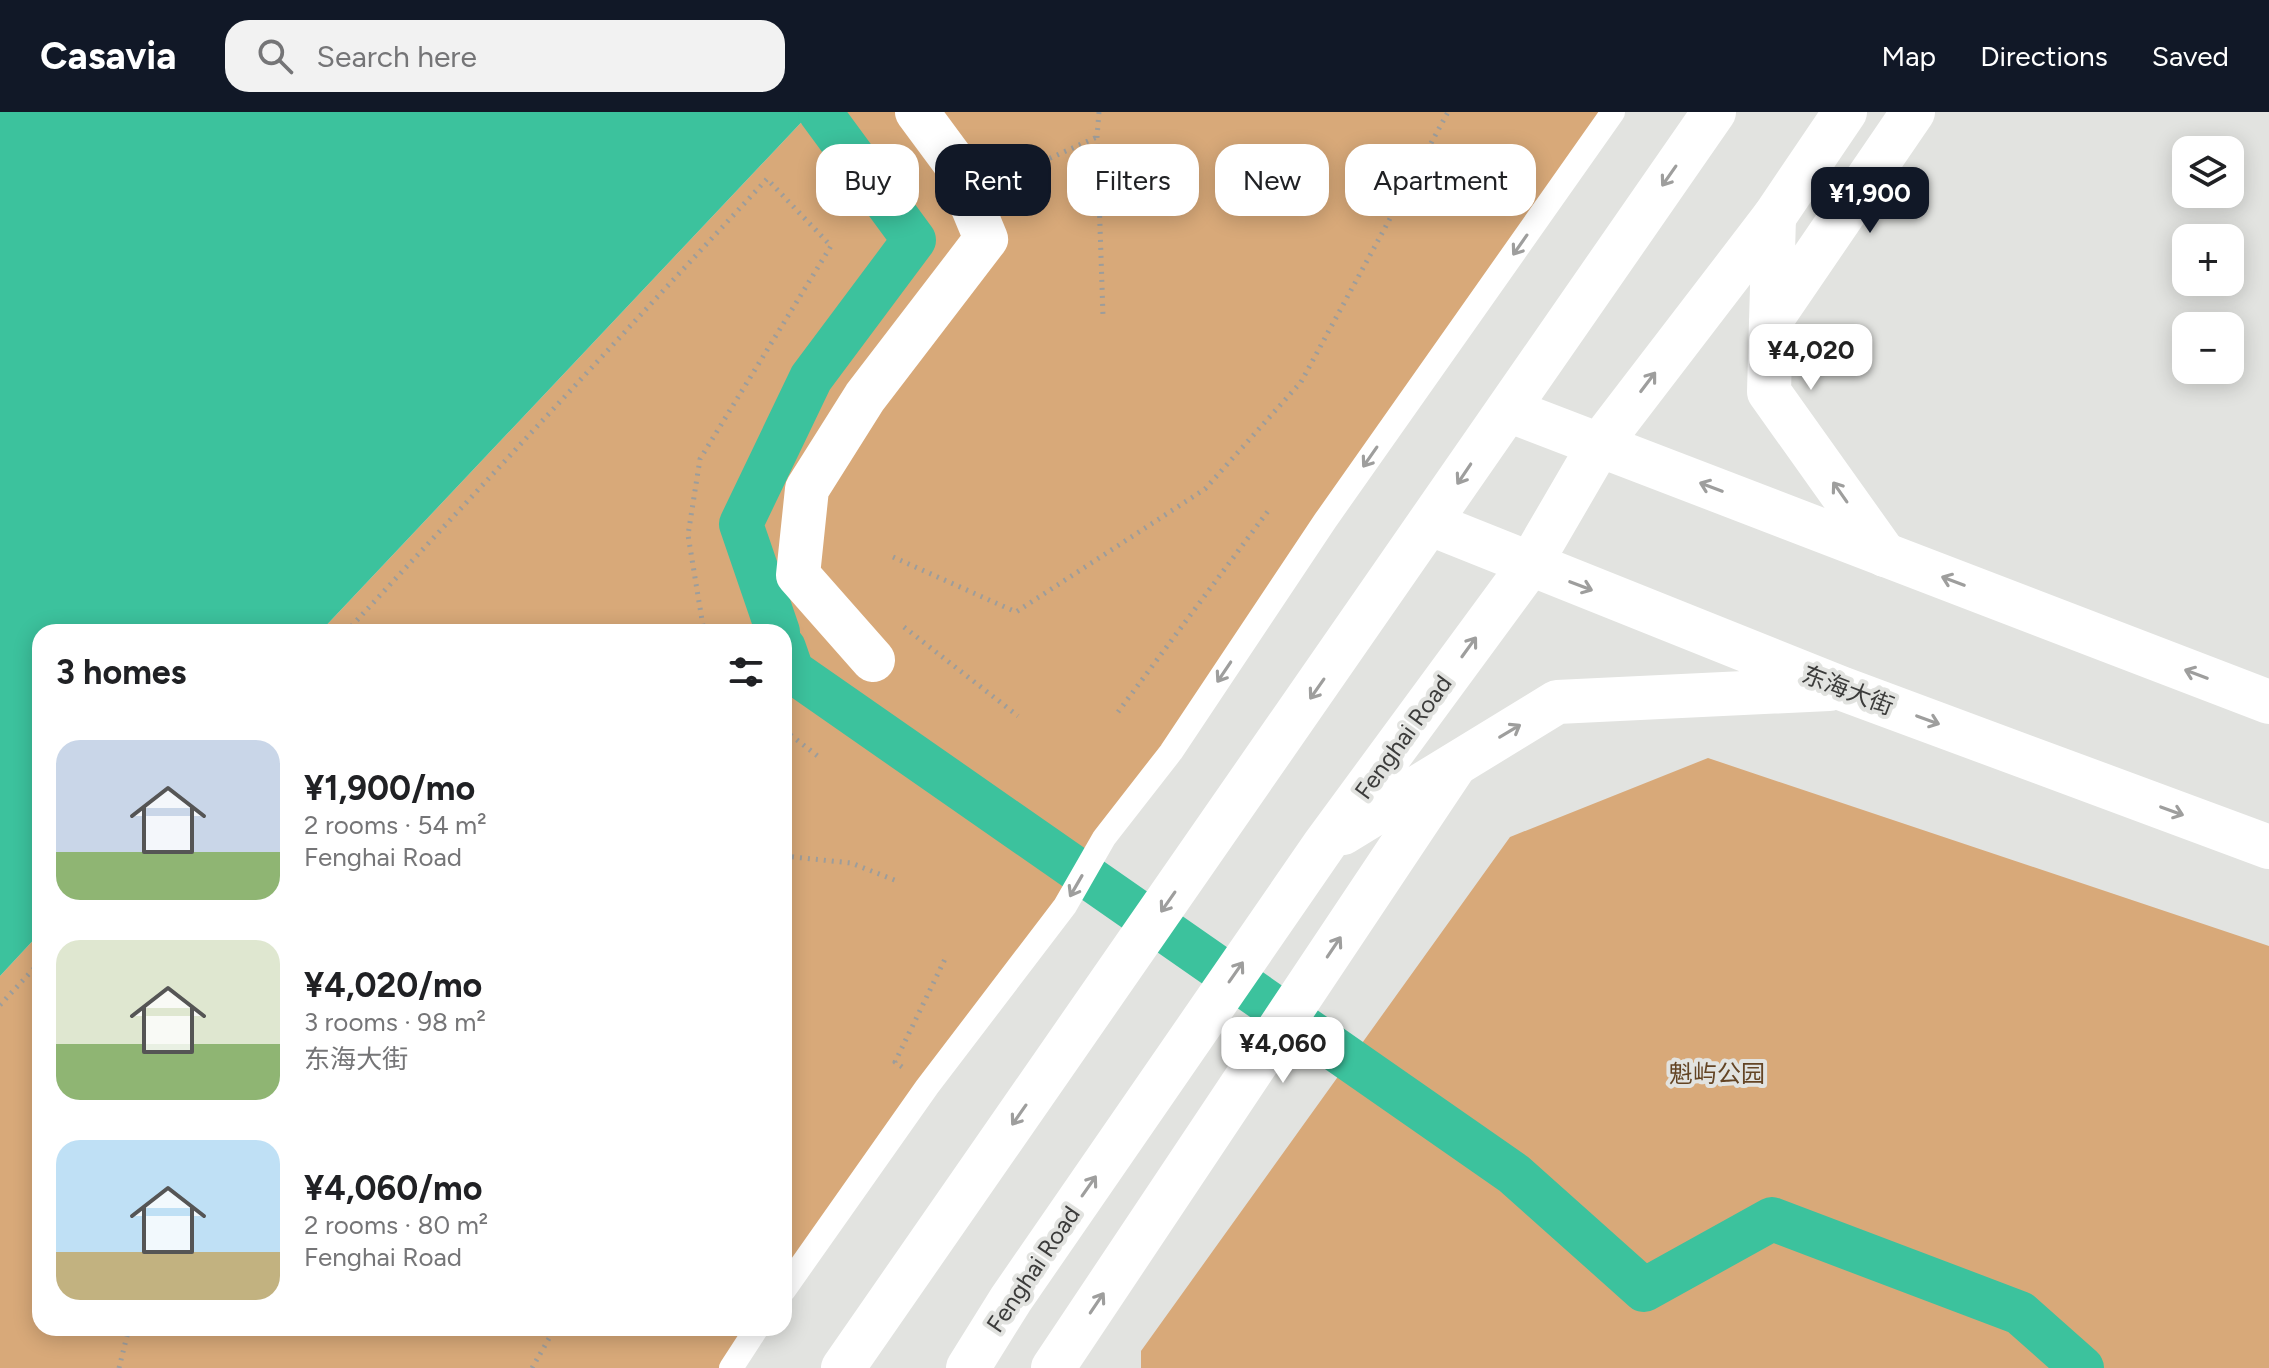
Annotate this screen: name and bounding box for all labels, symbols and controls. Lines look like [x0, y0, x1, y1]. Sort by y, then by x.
search box [225, 20, 785, 92]
text: Casavia [40, 33, 177, 79]
icon: search [253, 34, 297, 78]
text: Search here [317, 38, 477, 75]
text: Map [1882, 39, 1936, 73]
text: Directions [1980, 39, 2108, 73]
text: Saved [2152, 39, 2229, 73]
map controls [2172, 136, 2244, 384]
button: layers [2172, 136, 2244, 208]
chip: Buy [816, 144, 919, 216]
chip: Rent [935, 144, 1051, 216]
chip: Filters [1067, 144, 1199, 216]
chip: New [1215, 144, 1329, 216]
chip: Apartment [1345, 144, 1536, 216]
one-way arrow [1661, 165, 1678, 187]
pin: ¥1,900 [1805, 167, 1935, 235]
text: ¥1,900 [1829, 177, 1911, 209]
button: + [2172, 224, 2244, 296]
one-way arrow [1512, 233, 1528, 255]
button: − [2172, 312, 2244, 384]
pin: ¥4,020 [1746, 324, 1876, 392]
text: ¥4,020 [1767, 334, 1855, 366]
one-way arrow [1639, 372, 1656, 393]
one-way arrow [1362, 446, 1378, 468]
one-way arrow [1456, 463, 1472, 485]
one-way arrow [1699, 479, 1724, 493]
one-way arrow [1832, 481, 1848, 503]
one-way arrow [1942, 573, 1966, 587]
one-way arrow [1568, 580, 1593, 594]
one-way arrow [1460, 637, 1477, 658]
icon: filters [724, 650, 768, 694]
text: 3 homes [56, 652, 186, 693]
street label: 东海大街 [1798, 659, 1898, 721]
one-way arrow [1216, 660, 1232, 683]
one-way arrow [2184, 666, 2209, 681]
street label: Fenghai Road [1348, 669, 1458, 805]
one-way arrow [1309, 677, 1325, 699]
one-way arrow [1915, 714, 1940, 728]
one-way arrow [1498, 723, 1521, 739]
text: ¥1,900/mo [304, 768, 475, 809]
icon: home [120, 772, 216, 868]
one-way arrow [2159, 805, 2184, 819]
text: 2 rooms · 54 m² [304, 809, 487, 841]
text: Fenghai Road [304, 841, 462, 873]
one-way arrow [1068, 874, 1084, 897]
one-way arrow [1160, 890, 1176, 912]
one-way arrow [1326, 936, 1342, 959]
one-way arrow [1228, 962, 1244, 984]
text: ¥4,020/mo [304, 965, 482, 1006]
icon: home [120, 972, 216, 1068]
text: 3 rooms · 98 m² [304, 1006, 486, 1038]
pin: ¥4,060 [1218, 1017, 1348, 1085]
text: ¥4,060 [1239, 1027, 1327, 1059]
text: 东海大街 [304, 1043, 408, 1075]
park label: 魁屿公园 [1669, 1059, 1765, 1088]
one-way arrow [1011, 1104, 1027, 1126]
text: ¥4,060/mo [304, 1168, 482, 1209]
icon: home [120, 1172, 216, 1268]
one-way arrow [1081, 1176, 1097, 1198]
street label: Fenghai Road [980, 1200, 1086, 1338]
text: 2 rooms · 80 m² [304, 1209, 488, 1241]
text: Fenghai Road [304, 1241, 462, 1273]
one-way arrow [1089, 1292, 1105, 1315]

